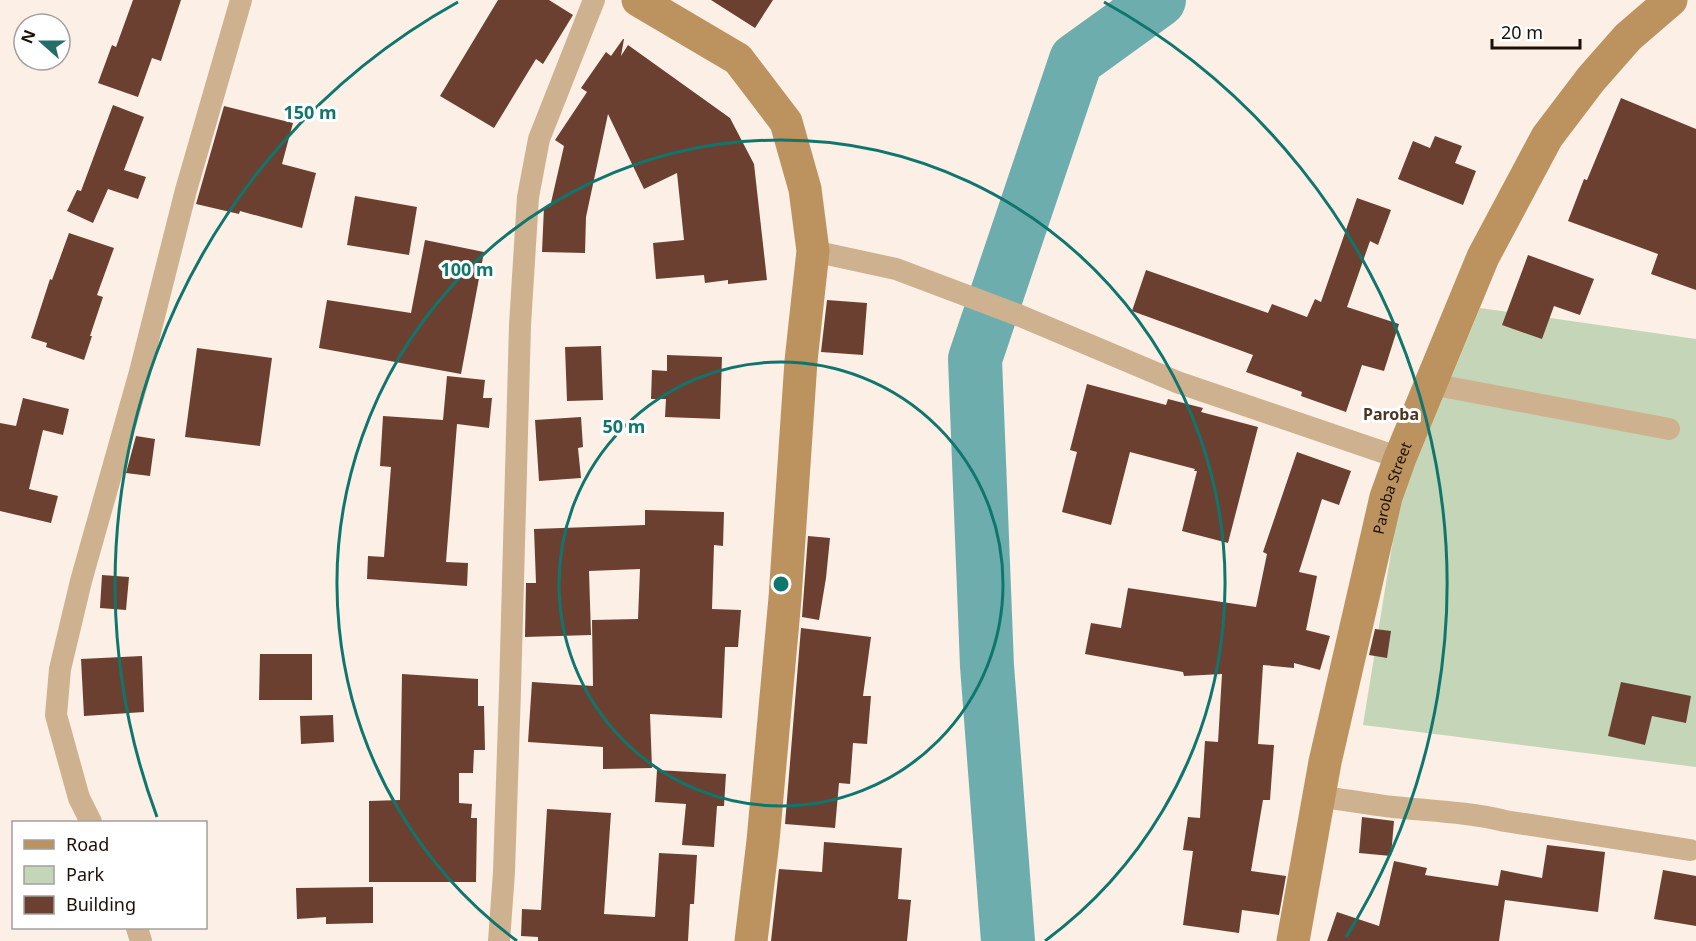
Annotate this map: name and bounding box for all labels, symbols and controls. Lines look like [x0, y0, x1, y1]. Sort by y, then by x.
north arrow [12, 12, 72, 72]
scale bar [1492, 12, 1580, 50]
text: 20 m [1501, 20, 1543, 44]
text: N [15, 27, 41, 47]
text: 150 m [283, 100, 337, 124]
text: 100 m [440, 257, 494, 281]
district label: Paroba [1363, 403, 1419, 425]
text: 50 m [603, 414, 645, 438]
street label: Paroba Street [1368, 438, 1416, 536]
centre of rings [771, 574, 791, 594]
legend [12, 821, 207, 929]
text: Road [66, 832, 109, 856]
text: Park [66, 862, 104, 886]
text: Building [66, 892, 136, 916]

